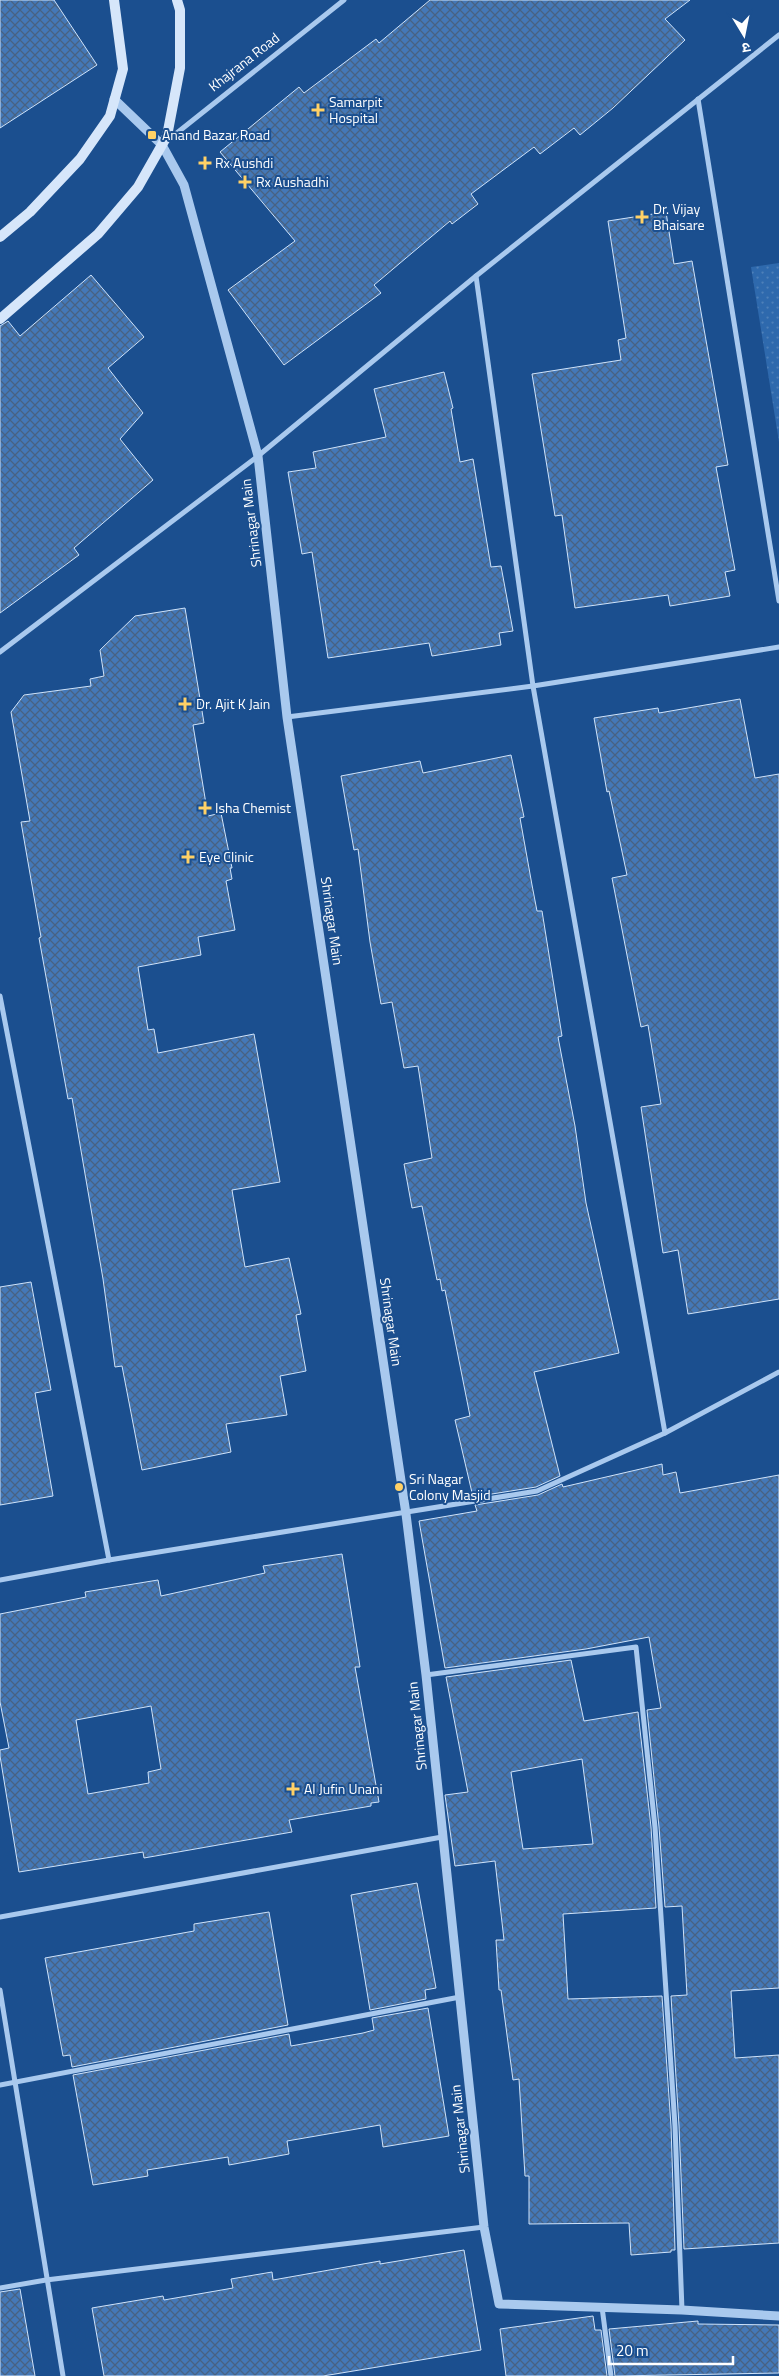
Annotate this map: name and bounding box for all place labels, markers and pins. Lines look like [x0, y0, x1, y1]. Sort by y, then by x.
place label: Samarpit Hospital [329, 91, 383, 128]
marker: Samarpit Hospital [311, 103, 325, 117]
place label: Anand Bazar Road [162, 124, 270, 145]
marker: Anand Bazar Road [146, 129, 158, 141]
place label: Rx Aushdi [215, 152, 273, 173]
marker: Rx Aushdi [199, 157, 211, 169]
place label: Rx Aushadhi [256, 171, 329, 192]
marker: Rx Aushadhi [238, 175, 252, 189]
place label: Dr. Vijay Bhaisare [653, 198, 705, 235]
marker: Dr. Vijay Bhaisare [635, 210, 649, 224]
place label: Dr. Ajit K Jain [196, 693, 270, 714]
marker: Dr. Ajit K Jain [178, 697, 192, 711]
place label: Isha Chemist [215, 797, 291, 818]
marker: Isha Chemist [199, 802, 211, 814]
place label: Eye Clinic [199, 846, 254, 867]
marker: Eye Clinic [181, 850, 195, 864]
place label: Sri Nagar Colony Masjid [409, 1468, 491, 1505]
marker: Sri Nagar Colony Masjid [393, 1481, 405, 1493]
place label: Al Jufin Unani [304, 1778, 383, 1799]
marker: Al Jufin Unani [286, 1782, 300, 1796]

